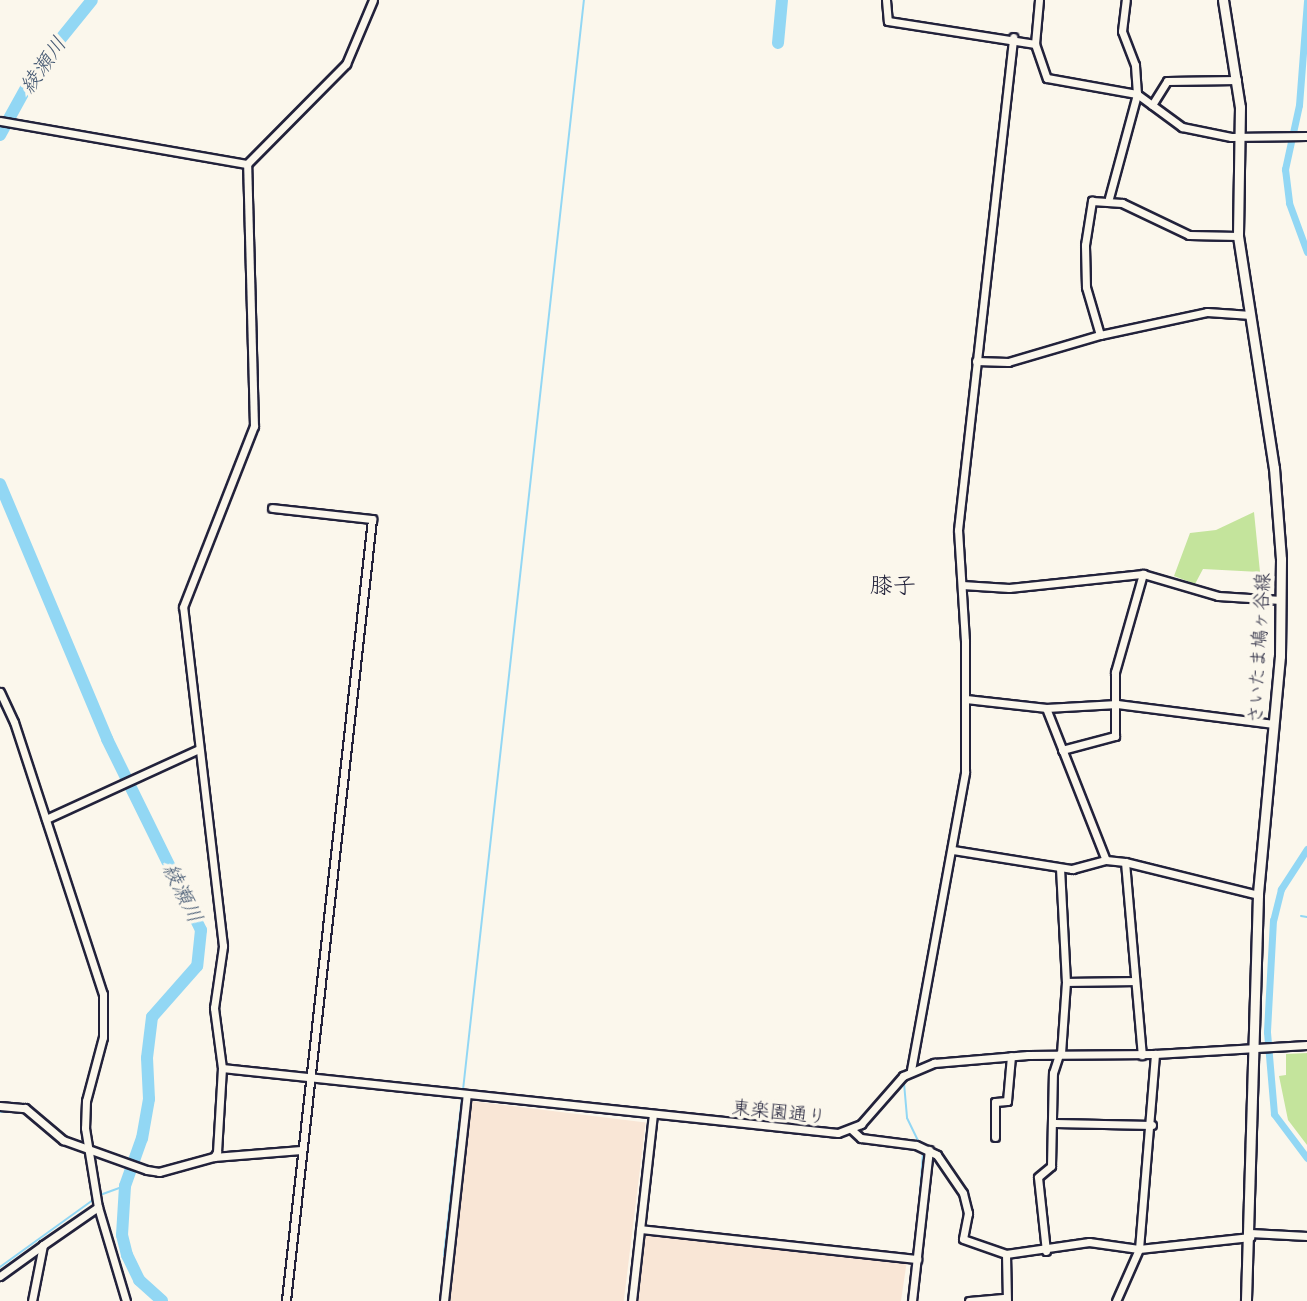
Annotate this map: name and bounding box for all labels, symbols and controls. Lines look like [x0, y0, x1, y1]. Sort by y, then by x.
water label: 綾瀬川 [15, 32, 71, 98]
district label: 膝子 [870, 571, 916, 599]
street label: さいたま鳩ヶ谷線 [1244, 572, 1274, 724]
water label: 綾瀬川 [158, 859, 208, 927]
street label: 東楽園通り [731, 1096, 827, 1128]

